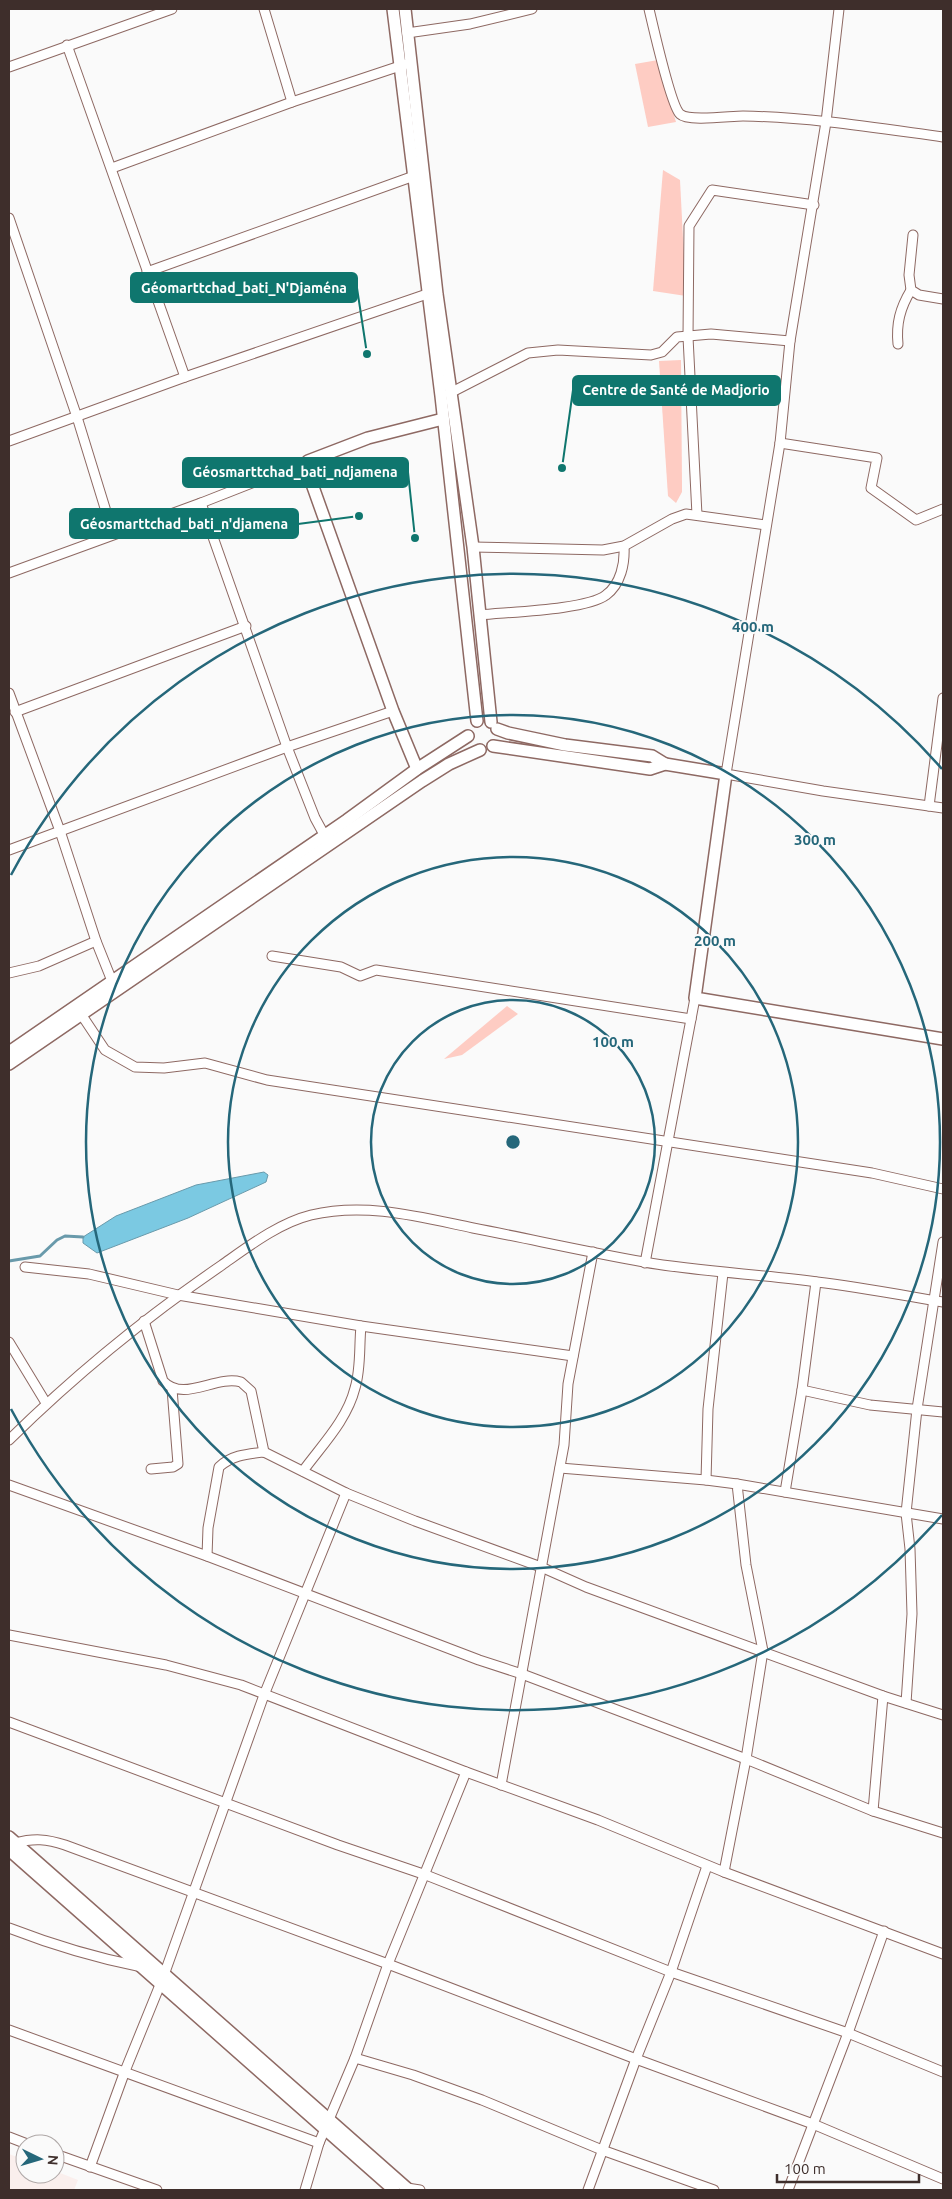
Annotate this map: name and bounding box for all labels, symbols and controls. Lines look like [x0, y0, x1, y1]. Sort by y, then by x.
callout: Géomarttchad_bati_N'Djaména [131, 273, 357, 302]
text: Géomarttchad_bati_N'Djaména [141, 280, 347, 296]
callout: Centre de Santé de Madjorio [573, 376, 780, 405]
text: Centre de Santé de Madjorio [582, 382, 770, 398]
callout: Géosmarttchad_bati_ndjamena [183, 458, 408, 487]
text: Géosmarttchad_bati_ndjamena [193, 464, 397, 480]
callout: Géosmarttchad_bati_n'djamena [70, 509, 298, 538]
text: Géosmarttchad_bati_n'djamena [80, 516, 288, 532]
text: 400 m [732, 618, 774, 635]
text: 300 m [794, 831, 836, 848]
text: 200 m [694, 932, 736, 949]
text: 100 m [592, 1033, 634, 1050]
centre of rings [504, 1133, 522, 1151]
north arrow [15, 2134, 65, 2184]
scale bar [777, 2152, 920, 2184]
text: N [45, 2154, 61, 2166]
text: 100 m [784, 2160, 826, 2177]

